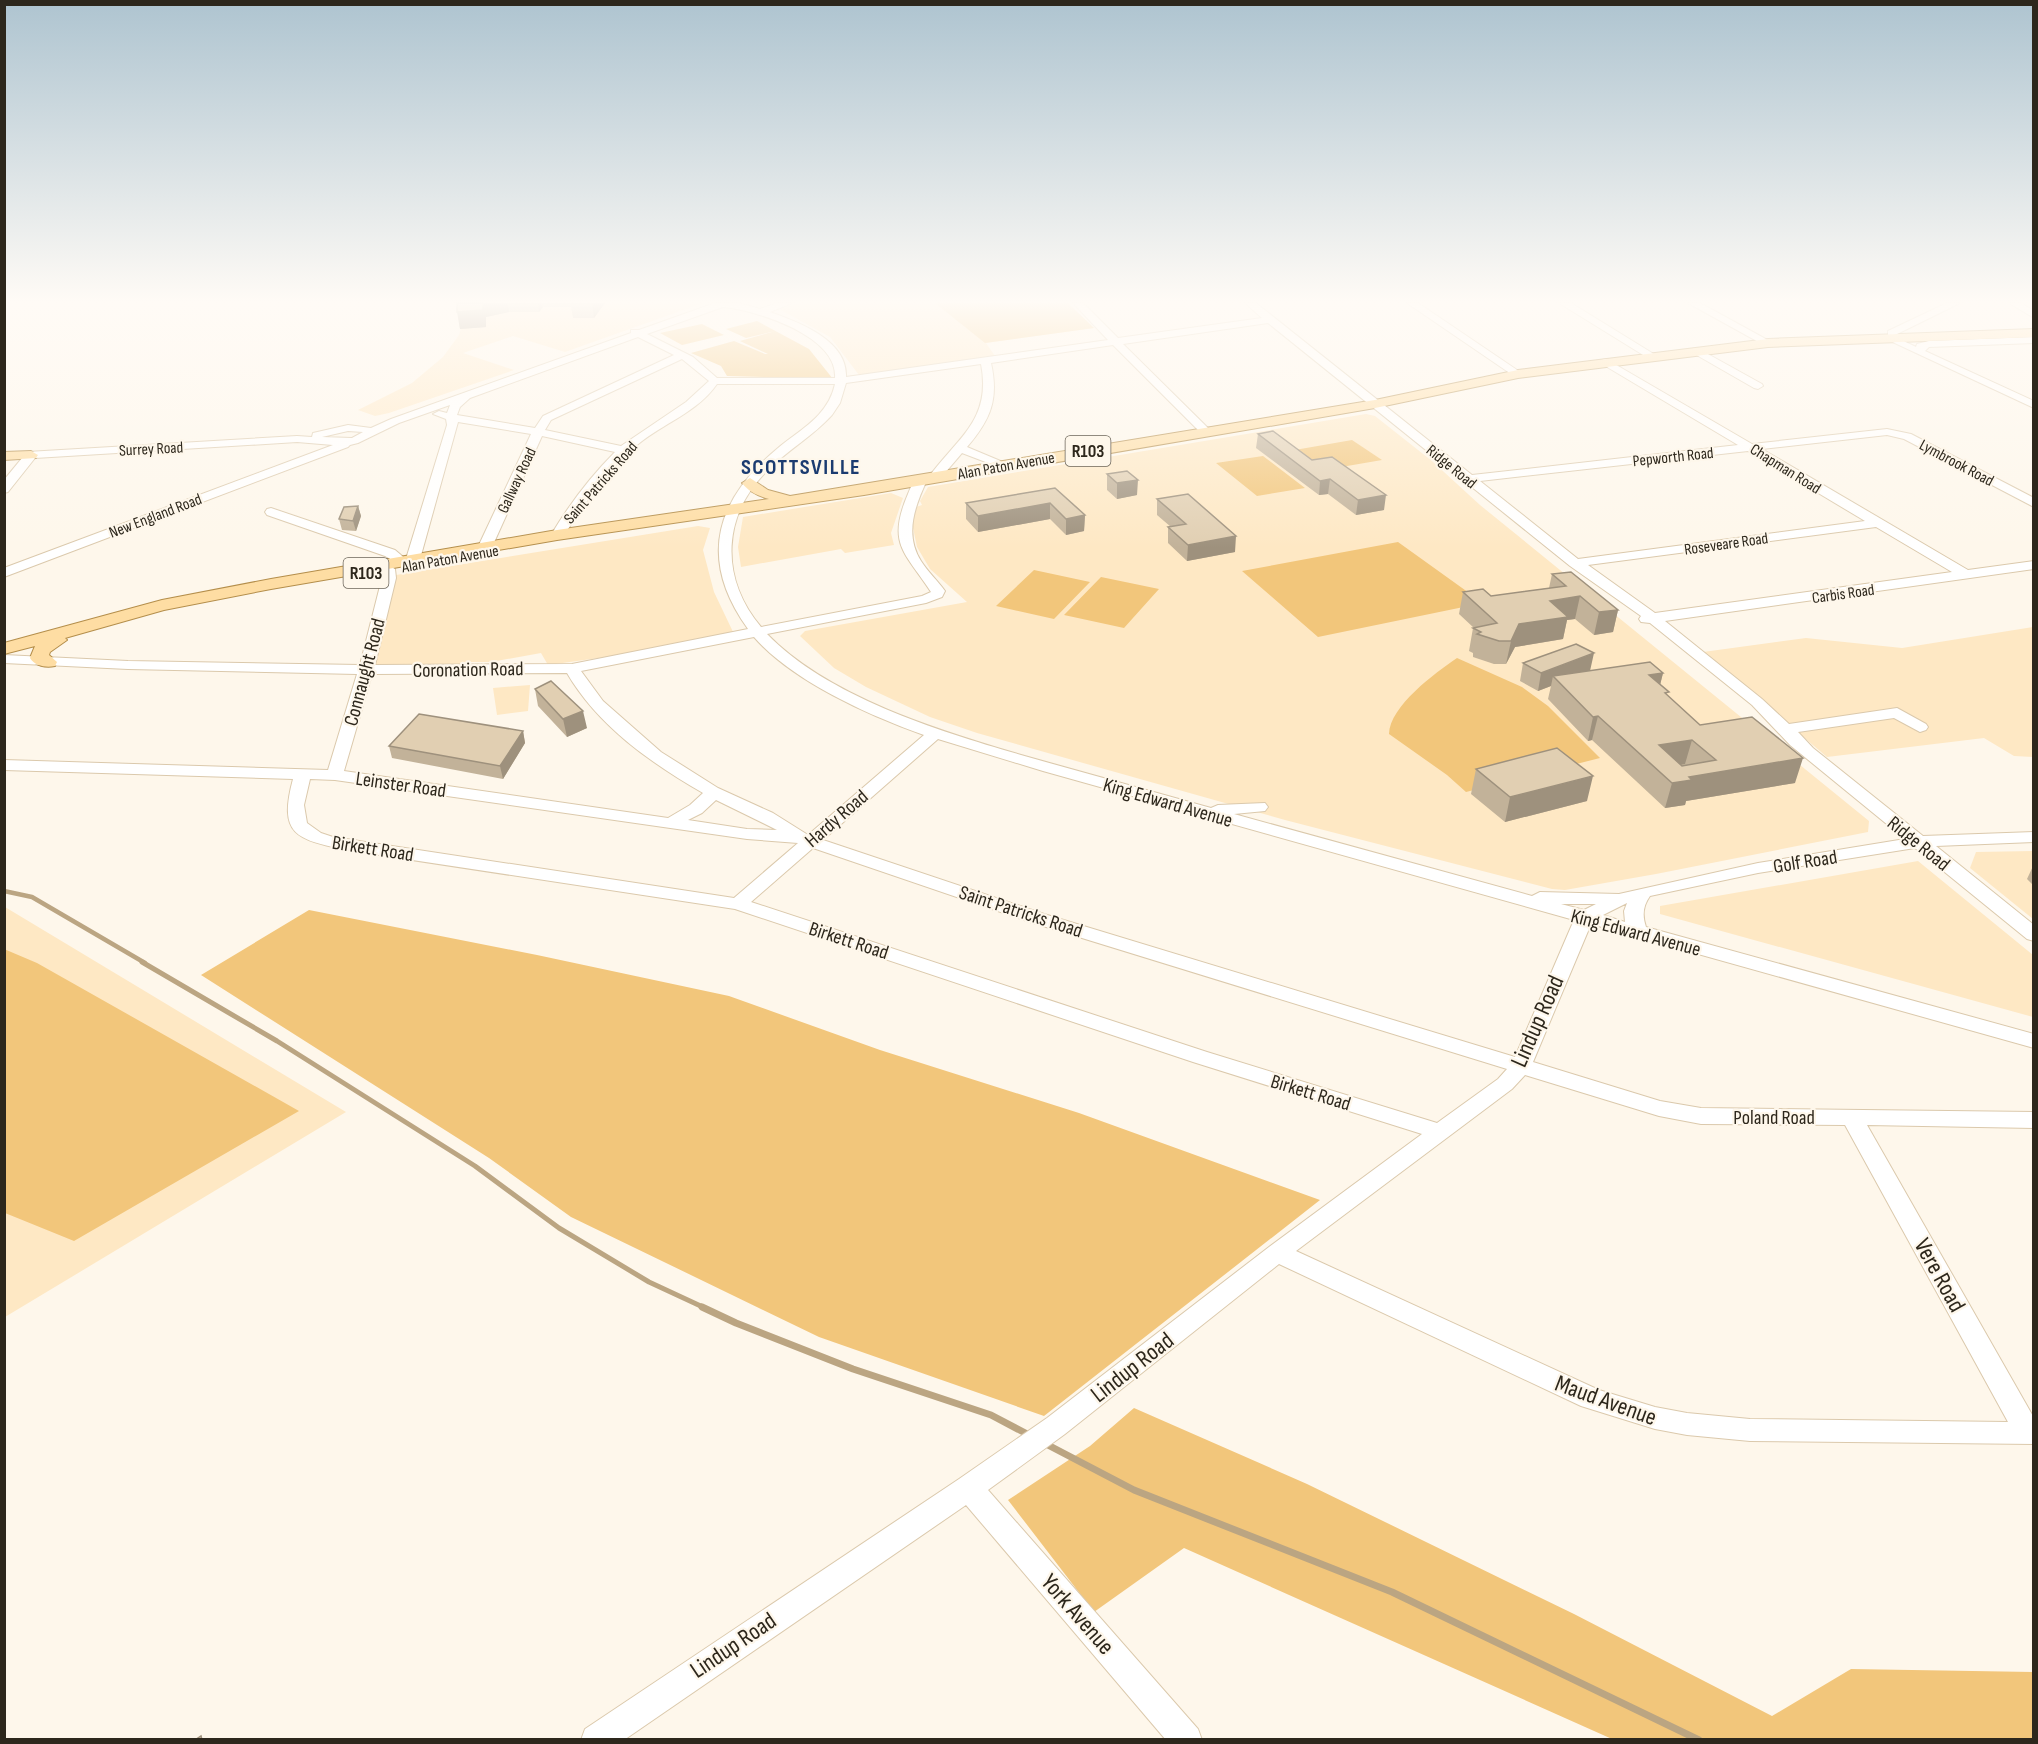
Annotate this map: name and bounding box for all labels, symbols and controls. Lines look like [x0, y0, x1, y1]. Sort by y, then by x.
road number: R103 [1066, 436, 1110, 466]
street label: Lymbrook Road [1916, 436, 1997, 491]
street label: Surrey Road [119, 438, 184, 461]
street label: Saint Patricks Road [560, 438, 642, 528]
street label: Chapman Road [1746, 440, 1824, 498]
street label: Ridge Road [1422, 441, 1480, 493]
street label: Pepworth Road [1632, 444, 1714, 471]
street label: Gallway Road [494, 445, 541, 516]
street label: Alan Paton Avenue [955, 449, 1056, 485]
district label: SCOTTSVILLE [741, 454, 861, 481]
street label: New England Road [107, 490, 205, 543]
street label: Roseveare Road [1683, 529, 1769, 560]
street label: Alan Paton Avenue [399, 542, 500, 578]
road number: R103 [344, 558, 388, 588]
street label: Carbis Road [1811, 581, 1876, 608]
street label: Connaught Road [339, 616, 391, 729]
street label: Coronation Road [412, 657, 524, 683]
street label: Leinster Road [354, 767, 448, 803]
street label: King Edward Avenue [1100, 773, 1235, 833]
street label: Hardy Road [800, 785, 873, 853]
street label: Ridge Road [1882, 811, 1955, 876]
street label: Birkett Road [330, 831, 415, 867]
street label: Golf Road [1772, 845, 1839, 879]
street label: Saint Patricks Road [956, 881, 1085, 943]
street label: King Edward Avenue [1568, 904, 1703, 962]
street label: Birkett Road [806, 917, 892, 965]
street label: Lindup Road [1504, 971, 1571, 1072]
street label: Birkett Road [1268, 1069, 1354, 1116]
street label: Poland Road [1733, 1106, 1815, 1130]
street label: Vere Road [1908, 1233, 1972, 1317]
street label: Lindup Road [1085, 1326, 1180, 1409]
street label: Maud Avenue [1551, 1369, 1661, 1432]
street label: York Avenue [1035, 1568, 1120, 1661]
street label: Lindup Road [685, 1606, 782, 1685]

